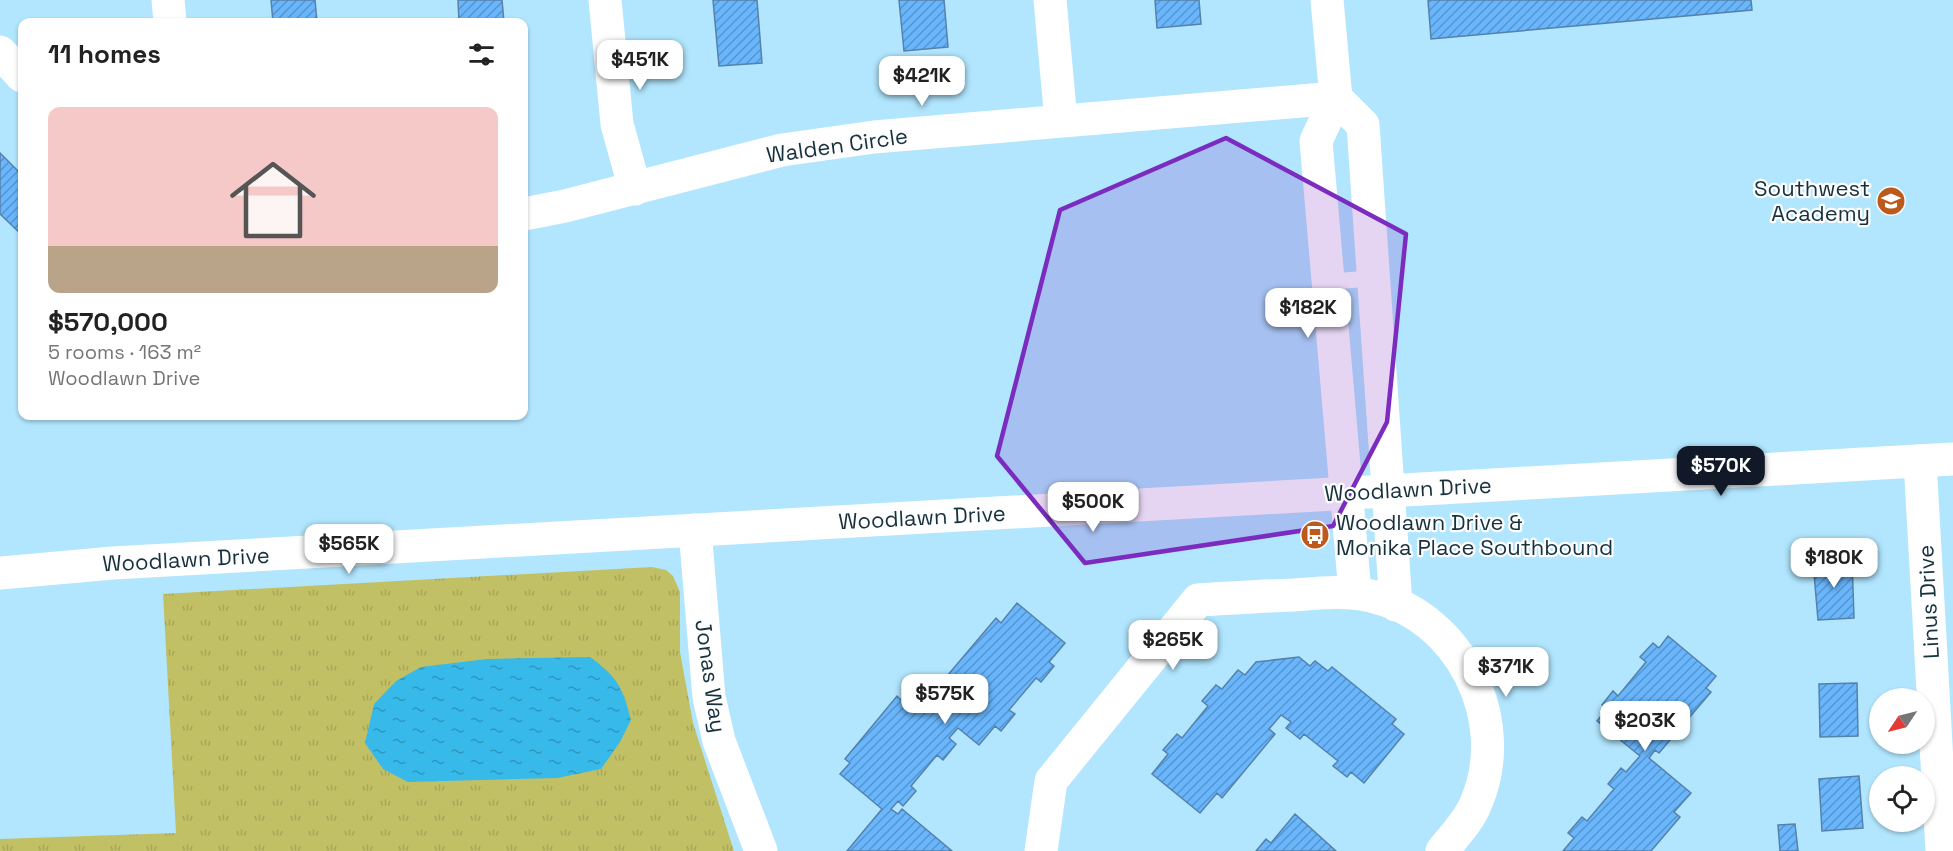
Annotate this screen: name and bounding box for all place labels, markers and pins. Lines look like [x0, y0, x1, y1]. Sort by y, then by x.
pin: $451K [598, 40, 682, 91]
pin: $421K [880, 56, 964, 107]
place label: Southwest Academy [1754, 174, 1870, 227]
school or university icon: Southwest Academy [1875, 185, 1907, 217]
pin: $182K [1266, 288, 1350, 339]
pin: $570K [1679, 446, 1763, 497]
pin: $500K [1051, 482, 1135, 533]
place label: Woodlawn Drive & Monika Place Southbound [1336, 508, 1613, 561]
bus stop icon: Woodlawn Drive & Monika Place Southbound [1299, 519, 1331, 551]
pin: $565K [307, 524, 391, 575]
pin: $180K [1792, 538, 1876, 589]
pin: $265K [1131, 620, 1215, 671]
pin: $371K [1464, 647, 1548, 698]
pin: $575K [903, 674, 987, 725]
pin: $203K [1603, 701, 1687, 752]

